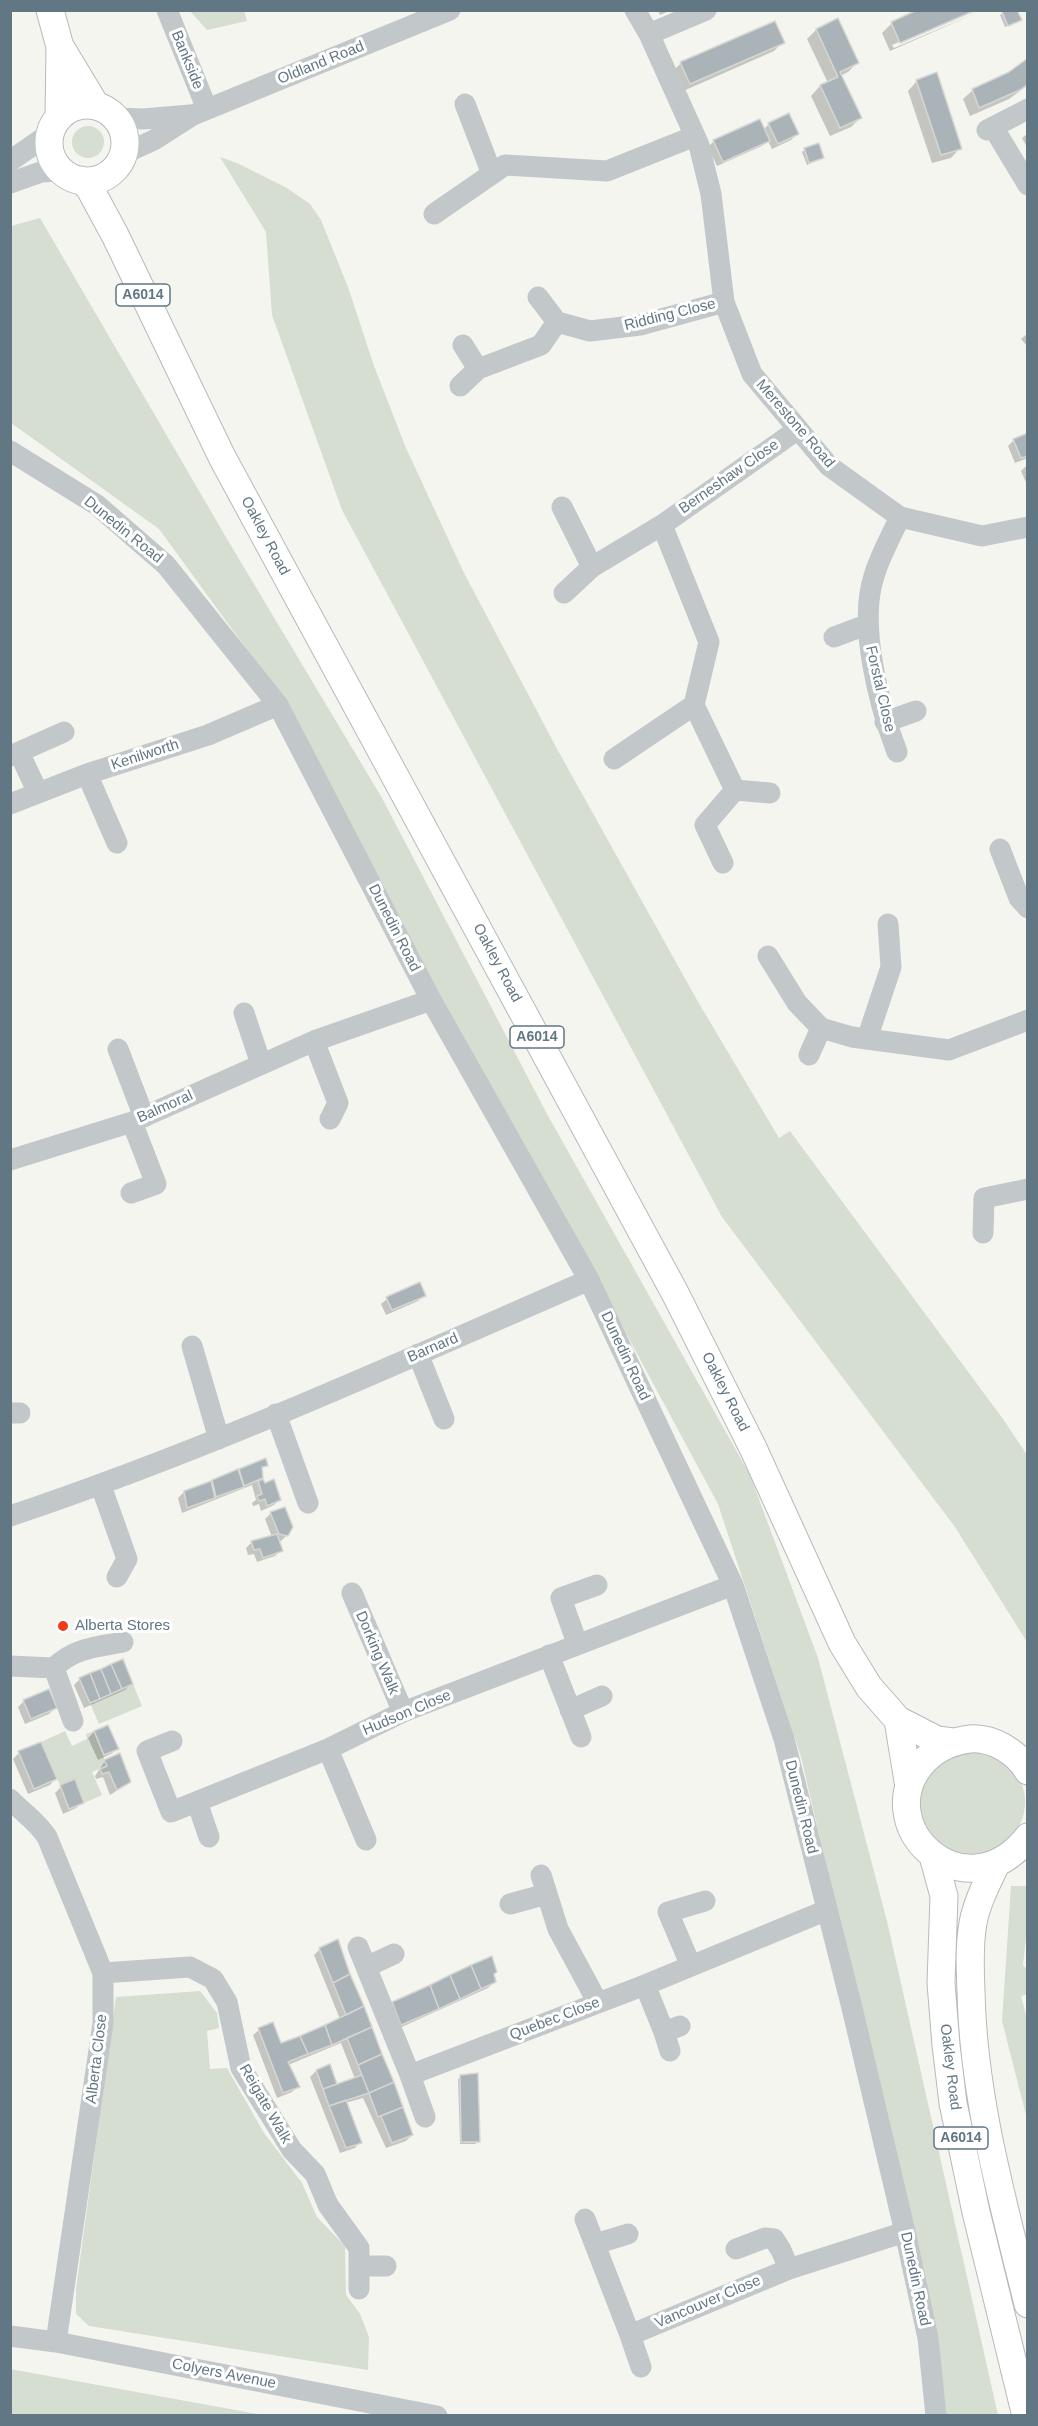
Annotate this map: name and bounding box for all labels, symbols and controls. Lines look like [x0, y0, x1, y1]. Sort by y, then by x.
street label: Bankside [167, 28, 207, 92]
street label: Oldland Road [275, 37, 367, 89]
road number: A6014 [116, 284, 170, 306]
street label: Ridding Close [623, 295, 717, 335]
street label: Merestone Road [752, 376, 838, 472]
street label: Berneshaw Close [676, 436, 782, 518]
street label: Dunedin Road [80, 493, 166, 567]
street label: Oakley Road [237, 493, 293, 579]
street label: Forstal Close [861, 644, 899, 734]
street label: Kenilworth [109, 736, 181, 774]
street label: Dunedin Road [364, 881, 424, 975]
street label: Oakley Road [469, 920, 525, 1006]
road number: A6014 [510, 1026, 564, 1048]
street label: Balmoral [134, 1087, 196, 1127]
street label: Dunedin Road [597, 1309, 653, 1403]
street label: Barnard [405, 1329, 461, 1367]
street label: Oakley Road [697, 1349, 753, 1435]
street label: Dorking Walk [351, 1609, 403, 1697]
place label: Alberta Stores [75, 1617, 170, 1635]
marker: Alberta Stores [56, 1619, 70, 1633]
street label: Hudson Close [360, 1686, 454, 1740]
street label: Dunedin Road [781, 1758, 821, 1856]
street label: Quebec Close [507, 1994, 603, 2044]
street label: Alberta Close [83, 2013, 111, 2105]
street label: Oakley Road [936, 2023, 964, 2111]
street label: Reigate Walk [235, 2061, 295, 2147]
road number: A6014 [934, 2127, 988, 2149]
street label: Dunedin Road [896, 2230, 934, 2328]
street label: Vancouver Close [652, 2272, 764, 2332]
street label: Colyers Avenue [170, 2355, 278, 2393]

